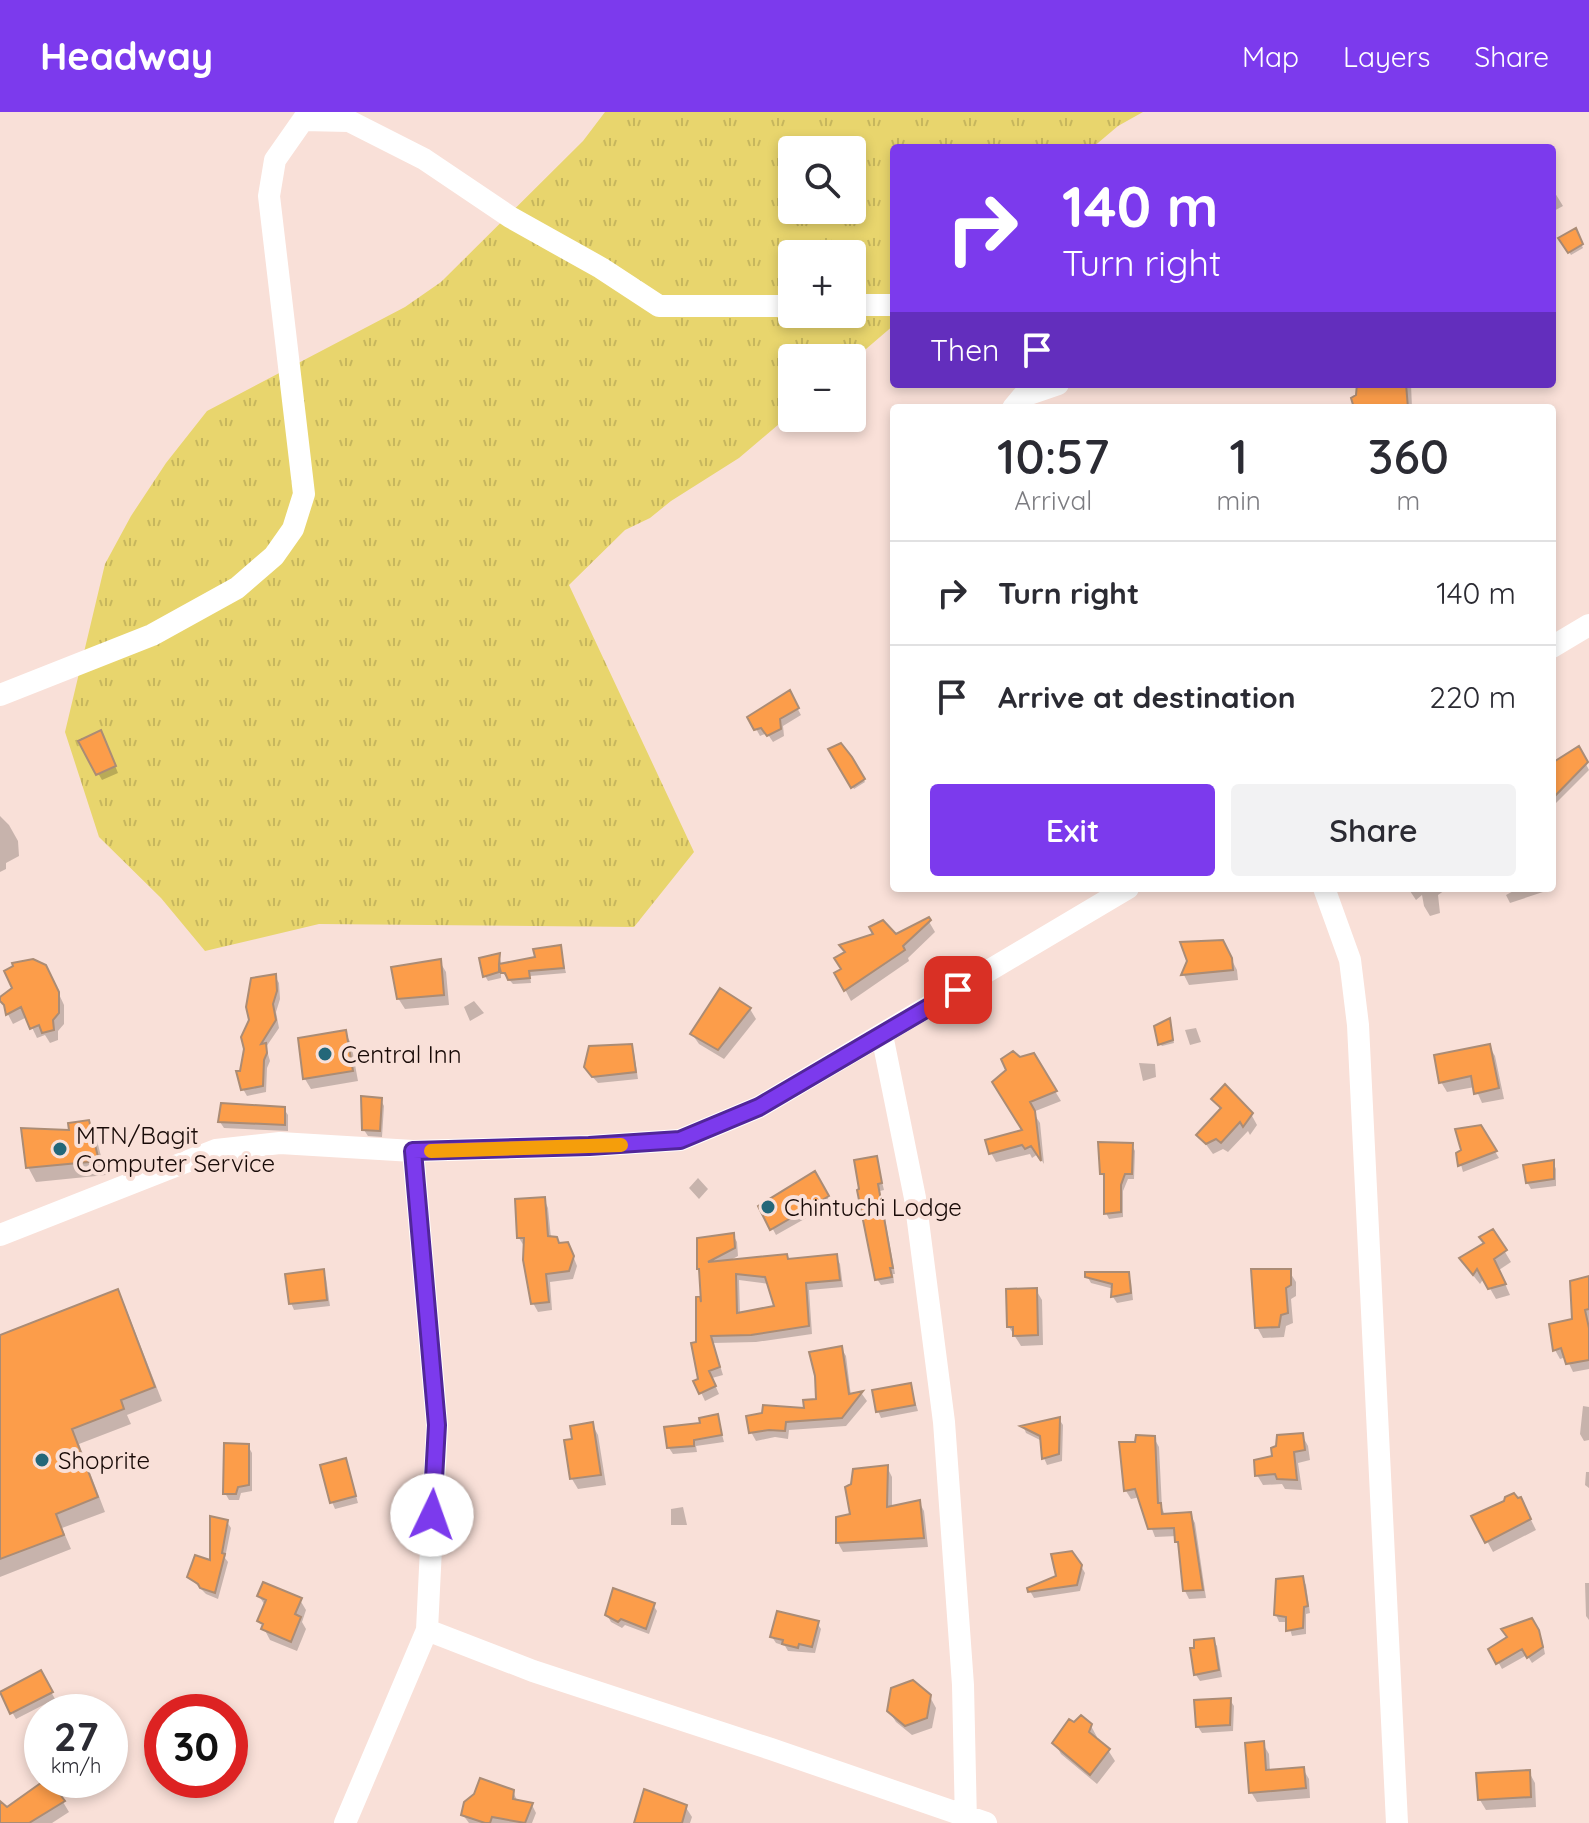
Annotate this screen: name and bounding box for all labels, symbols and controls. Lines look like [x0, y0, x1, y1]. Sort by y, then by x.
text: Headway [40, 32, 213, 80]
text: Map [1242, 39, 1299, 74]
text: Layers [1343, 39, 1430, 74]
text: Share [1474, 39, 1549, 74]
map controls [778, 136, 866, 432]
button: search [778, 136, 866, 224]
text: 140 m [1062, 171, 1218, 241]
icon: right [930, 176, 1034, 280]
button: + [778, 240, 866, 328]
text: Turn right [1062, 240, 1221, 285]
icon: arrive [1015, 328, 1059, 372]
text: Then [930, 331, 999, 369]
button: − [778, 344, 866, 432]
text: 10:57 [997, 426, 1109, 486]
text: 1 [1229, 426, 1248, 486]
text: 360 [1368, 426, 1449, 486]
text: Arrival [1014, 484, 1092, 517]
text: min [1216, 484, 1261, 517]
text: m [1397, 484, 1420, 517]
icon: right [930, 571, 974, 615]
text: Turn right [998, 574, 1139, 612]
text: 140 m [1436, 574, 1516, 612]
icon: arrive [930, 675, 974, 719]
text: Arrive at destination [998, 678, 1296, 716]
text: 220 m [1429, 678, 1516, 716]
button: Exit [930, 784, 1215, 876]
button: Share [1231, 784, 1516, 876]
pin [924, 956, 992, 1024]
icon: arrive [936, 968, 980, 1012]
place label: Central Inn [341, 1039, 462, 1069]
marker: Central Inn [316, 1045, 334, 1063]
place label: MTN/Bagit Computer Service [76, 1120, 275, 1178]
marker: MTN/Bagit Computer Service [51, 1140, 69, 1158]
place label: Chintuchi Lodge [784, 1192, 962, 1222]
marker: Chintuchi Lodge [759, 1198, 777, 1216]
place label: Shoprite [58, 1445, 150, 1475]
marker: Shoprite [33, 1451, 51, 1469]
position arrow [390, 1473, 474, 1557]
speed limit sign: 30 [144, 1694, 248, 1798]
text: 27 [54, 1711, 98, 1761]
text: km/h [51, 1753, 101, 1778]

